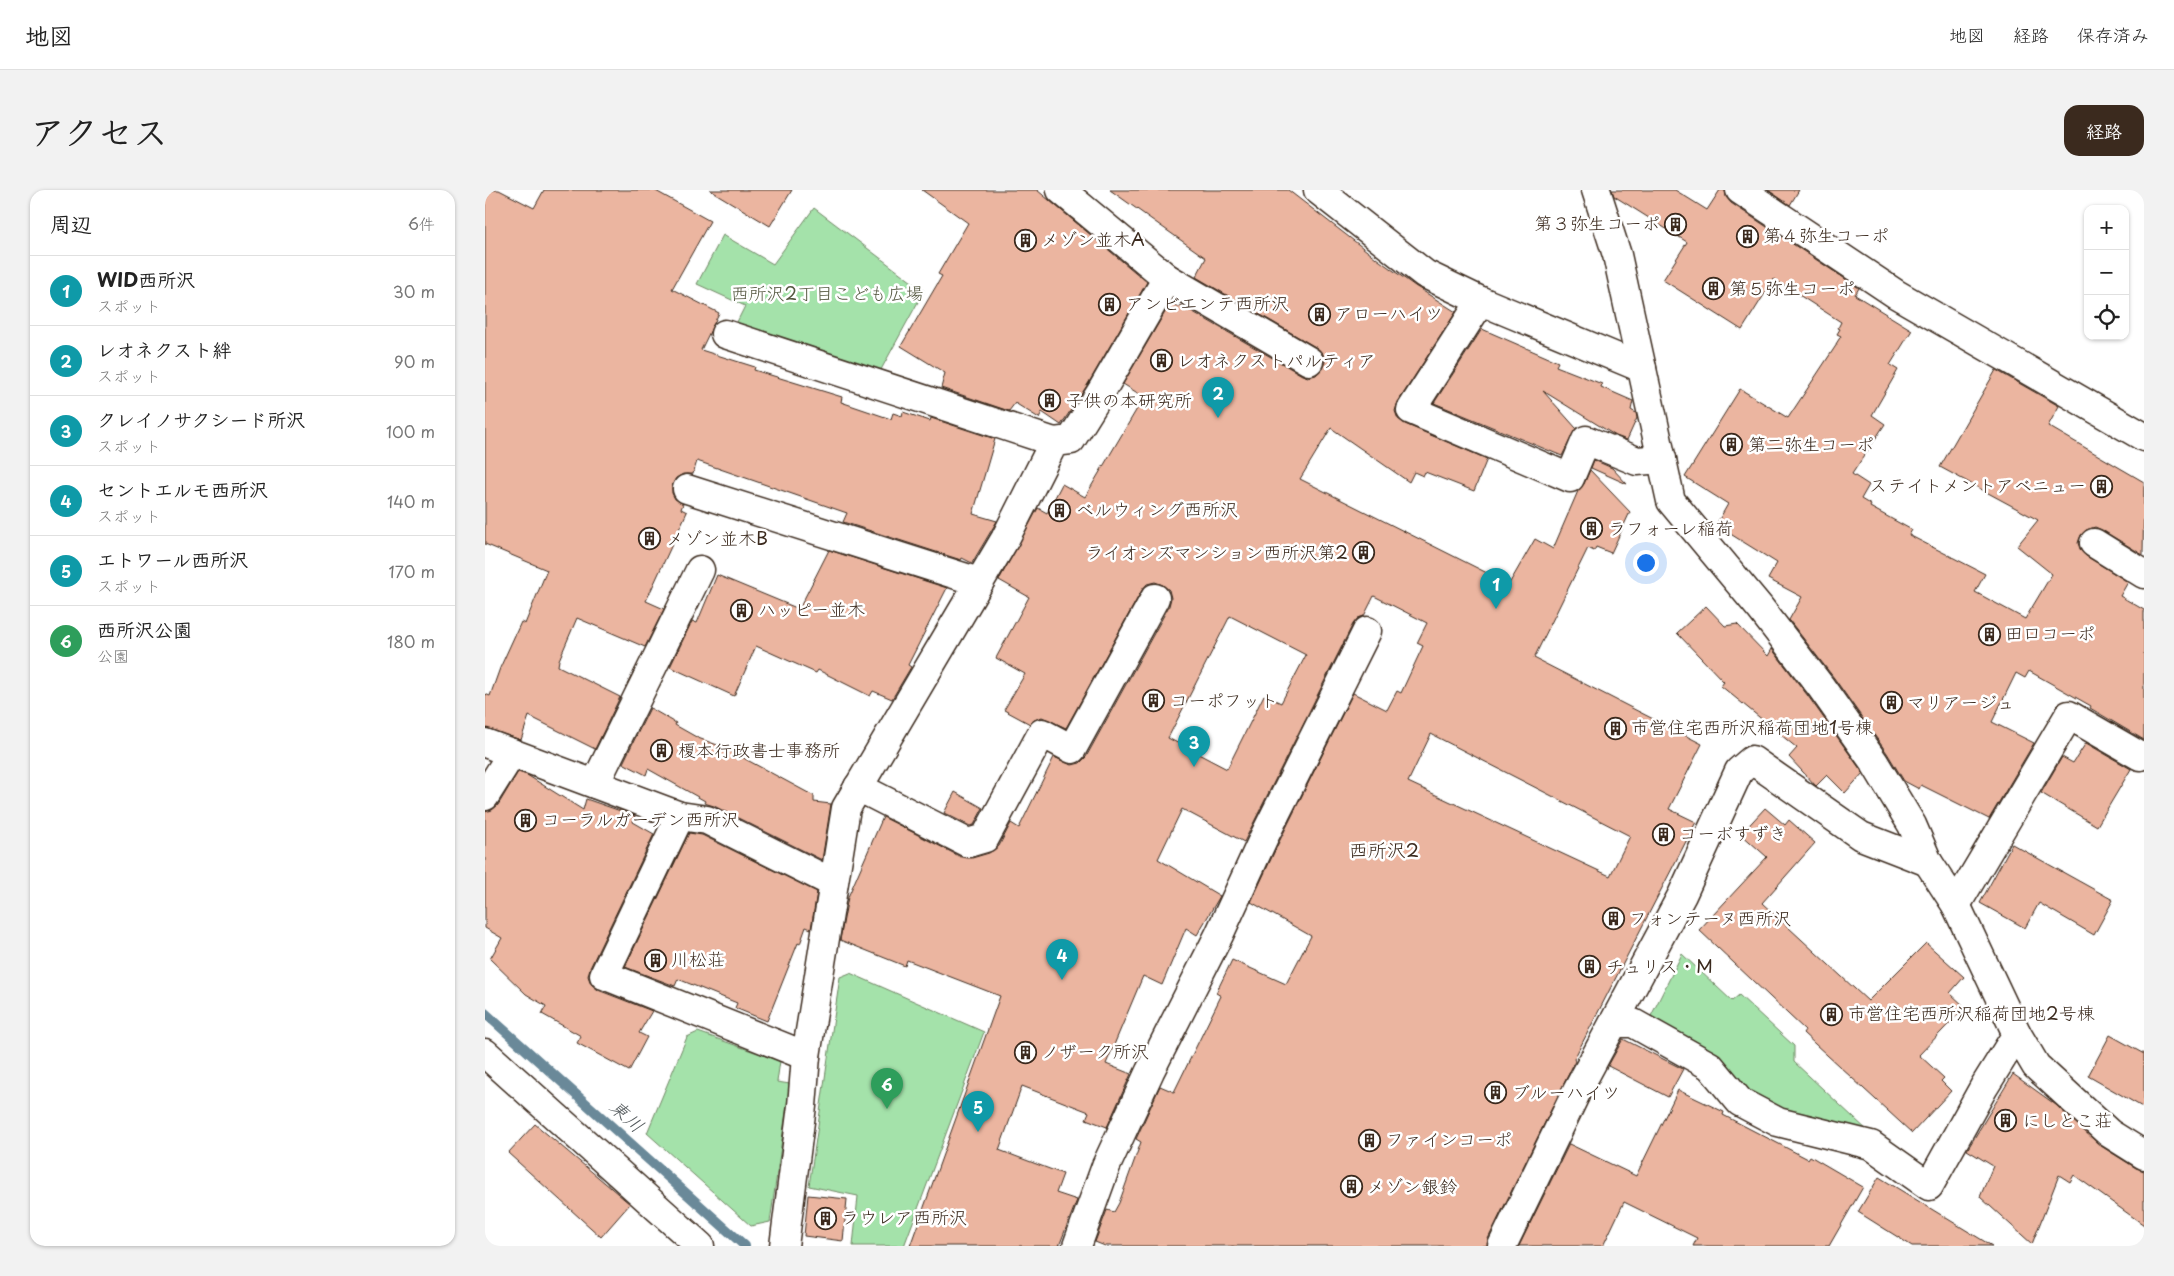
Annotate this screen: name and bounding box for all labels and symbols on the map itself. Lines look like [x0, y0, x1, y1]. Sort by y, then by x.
place label: 第３弥生コーポ [1534, 209, 1660, 236]
building icon: 第３弥生コーポ [1664, 212, 1688, 236]
place label: 第４弥生コーポ [1763, 221, 1889, 248]
building icon: 第４弥生コーポ [1735, 224, 1759, 248]
place label: メゾン並木A [1041, 225, 1145, 252]
building icon: メゾン並木A [1013, 228, 1037, 252]
place label: 第５弥生コーポ [1729, 274, 1855, 301]
building icon: 第５弥生コーポ [1701, 277, 1725, 301]
park label: 西所沢2丁目こども広場 [731, 279, 923, 306]
place label: アンビエンテ西所沢 [1126, 289, 1289, 316]
building icon: アンビエンテ西所沢 [1098, 292, 1122, 316]
place label: アローハイツ [1335, 299, 1443, 326]
building icon: アローハイツ [1307, 302, 1331, 326]
place label: レオネクストパルティア [1177, 346, 1376, 373]
building icon: レオネクストパルティア [1149, 349, 1173, 373]
pin: 2 [1202, 377, 1234, 418]
place label: 子供の本研究所 [1066, 386, 1192, 413]
building icon: 子供の本研究所 [1038, 389, 1062, 413]
place label: 第二弥生コーポ [1748, 430, 1874, 457]
building icon: 第二弥生コーポ [1720, 433, 1744, 457]
place label: ステイトメントアベニュー [1869, 471, 2086, 498]
building icon: ステイトメントアベニュー [2090, 474, 2114, 498]
place label: ベルウィング西所沢 [1076, 495, 1238, 522]
building icon: ベルウィング西所沢 [1048, 498, 1072, 522]
place label: ラフォーレ稲荷 [1608, 514, 1733, 541]
building icon: ラフォーレ稲荷 [1580, 517, 1604, 541]
place label: メゾン並木B [666, 524, 768, 551]
building icon: メゾン並木B [638, 527, 662, 551]
place label: ライオンズマンション西所沢第2 [1085, 538, 1348, 565]
building icon: ライオンズマンション西所沢第2 [1352, 541, 1376, 565]
your location [1633, 550, 1659, 576]
pin: 1 [1480, 568, 1512, 609]
place label: ハッピー並木 [758, 595, 865, 622]
building icon: ハッピー並木 [730, 598, 754, 622]
place label: 田口コーポ [2005, 619, 2095, 646]
building icon: 田口コーポ [1977, 622, 2001, 646]
place label: コーポフット [1170, 686, 1278, 713]
place label: マリアージュ [1907, 688, 2015, 715]
building icon: コーポフット [1142, 689, 1166, 713]
building icon: マリアージュ [1879, 691, 1903, 715]
place label: 市営住宅西所沢稲荷団地1号棟 [1631, 713, 1873, 740]
building icon: 市営住宅西所沢稲荷団地1号棟 [1603, 716, 1627, 740]
pin: 3 [1178, 726, 1210, 767]
place label: 榎本行政書士事務所 [678, 736, 840, 763]
building icon: 榎本行政書士事務所 [650, 739, 674, 763]
place label: コーラルガーデン西所沢 [542, 805, 739, 832]
building icon: コーラルガーデン西所沢 [514, 808, 538, 832]
place label: コーボすずき [1679, 819, 1787, 846]
building icon: コーボすずき [1651, 822, 1675, 846]
district label: 西所沢2 [1349, 835, 1419, 863]
place label: フォンテーヌ西所沢 [1629, 904, 1791, 931]
building icon: フォンテーヌ西所沢 [1601, 907, 1625, 931]
pin: 4 [1046, 939, 1078, 980]
place label: 川松荘 [671, 945, 725, 972]
building icon: 川松荘 [643, 948, 667, 972]
place label: チュリス・M [1606, 952, 1713, 979]
building icon: チュリス・M [1578, 955, 1602, 979]
place label: 市営住宅西所沢稲荷団地2号棟 [1848, 999, 2095, 1026]
building icon: 市営住宅西所沢稲荷団地2号棟 [1820, 1002, 1844, 1026]
place label: ノザーク所沢 [1041, 1037, 1149, 1064]
building icon: ノザーク所沢 [1013, 1040, 1037, 1064]
pin: 6 [871, 1068, 903, 1109]
place label: ブルーハイツ [1512, 1078, 1620, 1105]
building icon: ブルーハイツ [1484, 1081, 1508, 1105]
pin: 5 [962, 1091, 994, 1132]
water label: 東川 [604, 1092, 651, 1138]
place label: にしとこ荘 [2022, 1106, 2112, 1133]
building icon: にしとこ荘 [1994, 1109, 2018, 1133]
place label: ファインコーポ [1386, 1125, 1512, 1152]
building icon: ファインコーポ [1358, 1128, 1382, 1152]
place label: メゾン銀鈴 [1367, 1172, 1457, 1199]
building icon: メゾン銀鈴 [1339, 1175, 1363, 1199]
place label: ラウレア西所沢 [841, 1203, 967, 1230]
building icon: ラウレア西所沢 [813, 1206, 837, 1230]

